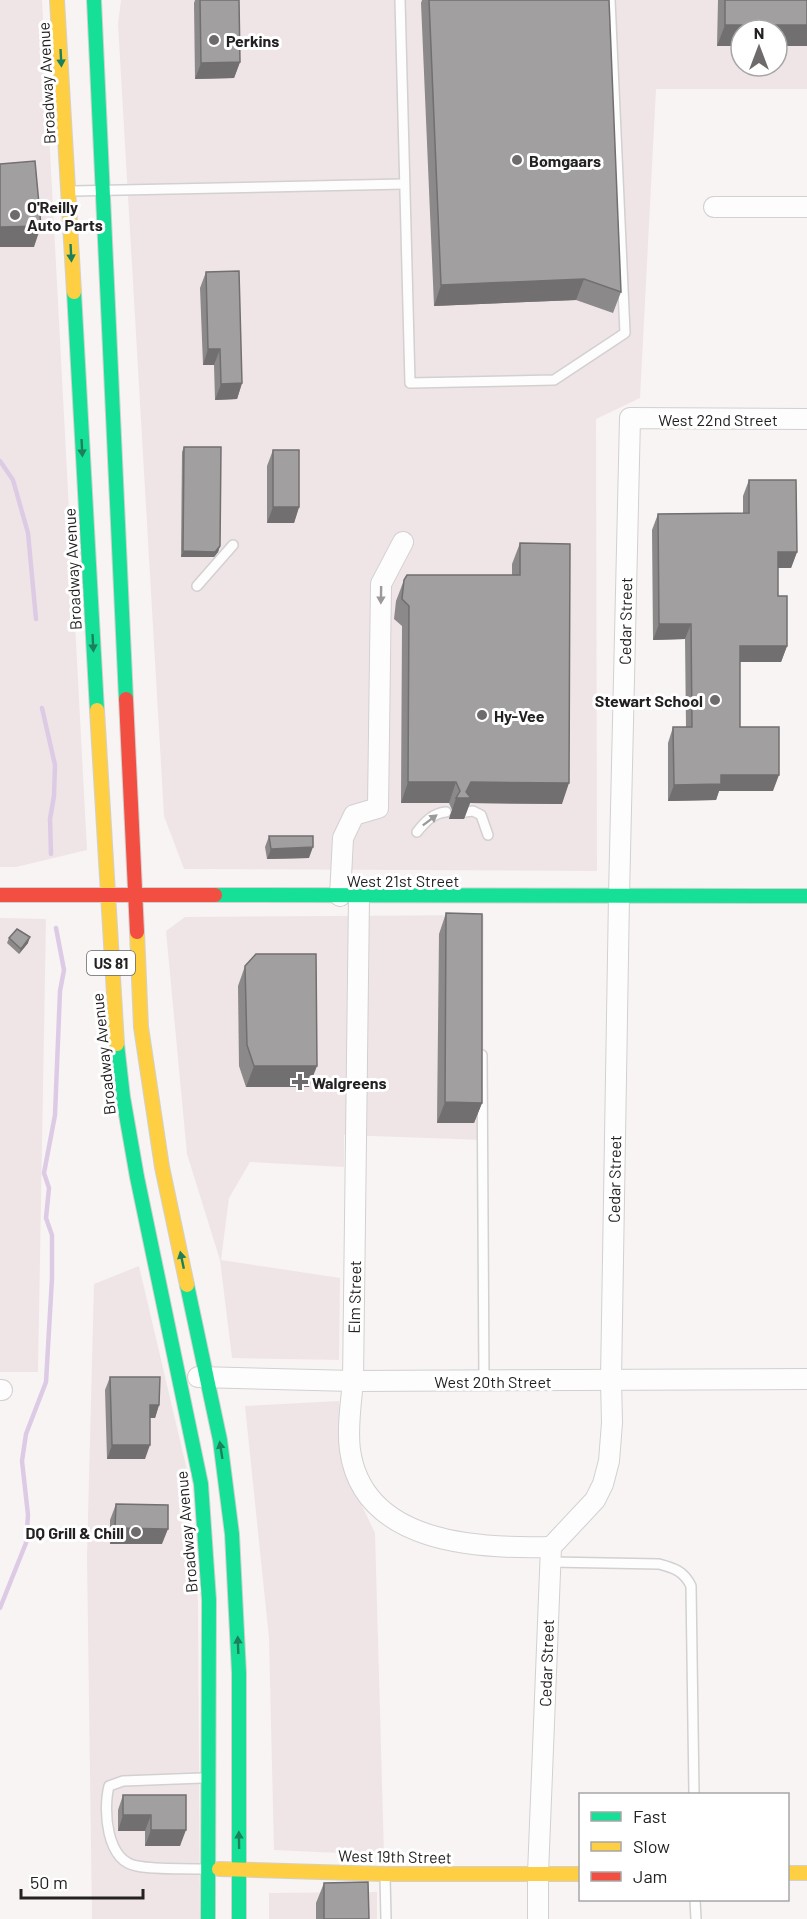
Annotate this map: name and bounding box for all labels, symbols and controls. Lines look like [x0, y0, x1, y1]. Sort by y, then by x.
north arrow [729, 18, 789, 78]
street label: Broadway Avenue [33, 21, 59, 145]
text: N [754, 23, 764, 42]
place label: Perkins [226, 31, 279, 50]
marker: Perkins [207, 33, 221, 47]
one-way arrow [56, 49, 65, 68]
place label: Bomgaars [529, 151, 601, 170]
marker: Bomgaars [510, 153, 524, 167]
place label: O'Reilly Auto Parts [27, 197, 103, 234]
marker: O'Reilly Auto Parts [8, 208, 22, 222]
one-way arrow [67, 244, 76, 263]
street label: West 22nd Street [658, 410, 778, 429]
one-way arrow [78, 438, 87, 457]
street label: Broadway Avenue [59, 507, 85, 631]
street label: Cedar Street [615, 577, 635, 665]
one-way arrow [376, 585, 386, 604]
one-way arrow [89, 633, 98, 652]
place label: Stewart School [595, 691, 703, 710]
marker: Stewart School [708, 693, 722, 707]
place label: Hy-Vee [494, 706, 545, 725]
marker: Hy-Vee [475, 708, 489, 722]
one-way arrow [422, 814, 438, 826]
street label: West 21st Street [347, 871, 459, 890]
road number: US 81 [87, 951, 135, 975]
street label: Broadway Avenue [87, 992, 119, 1116]
place label: Walgreens [312, 1073, 387, 1092]
marker: Walgreens [293, 1075, 307, 1089]
street label: Cedar Street [604, 1135, 624, 1223]
one-way arrow [176, 1250, 186, 1269]
street label: Elm Street [344, 1260, 364, 1334]
street label: West 20th Street [434, 1372, 552, 1391]
one-way arrow [217, 1441, 226, 1460]
street label: Broadway Avenue [171, 1470, 201, 1594]
place label: DQ Grill & Chill [26, 1523, 124, 1542]
marker: DQ Grill & Chill [129, 1525, 143, 1539]
street label: Cedar Street [535, 1619, 557, 1707]
one-way arrow [233, 1635, 242, 1654]
legend [579, 1793, 789, 1901]
text: Fast [633, 1805, 667, 1827]
one-way arrow [234, 1830, 244, 1849]
text: Slow [633, 1835, 670, 1857]
street label: West 19th Street [338, 1846, 452, 1866]
scale bar [21, 1862, 142, 1900]
text: Jam [633, 1865, 667, 1887]
text: 50 m [30, 1871, 68, 1893]

